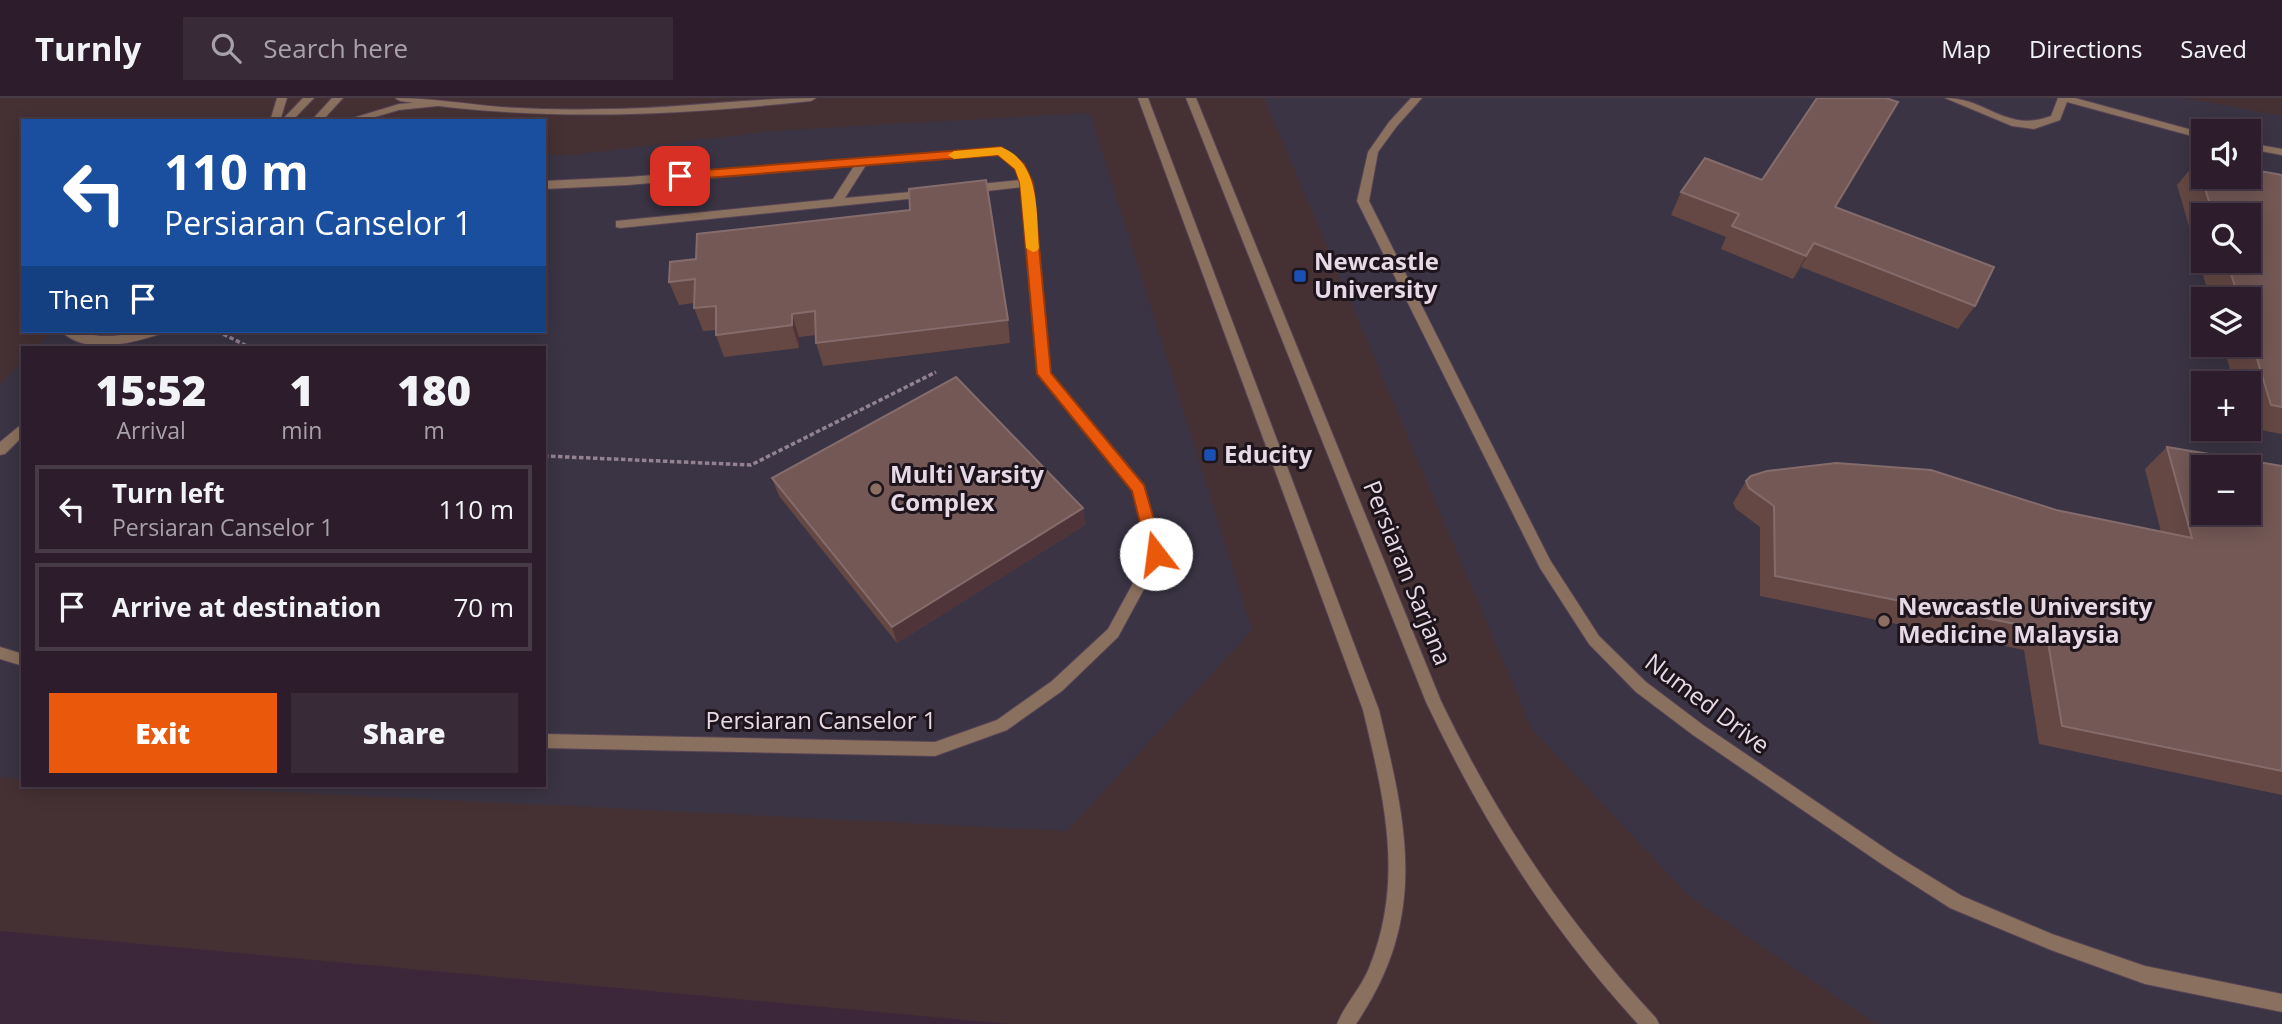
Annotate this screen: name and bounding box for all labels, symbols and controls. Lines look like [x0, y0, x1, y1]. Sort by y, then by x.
search box [183, 17, 673, 80]
text: Turnly [35, 26, 141, 71]
icon: search [207, 29, 245, 67]
text: Search here [263, 30, 408, 66]
text: Map [1941, 32, 1991, 65]
text: Directions [2029, 32, 2142, 65]
text: Saved [2180, 32, 2247, 65]
map controls [2191, 119, 2261, 525]
button: sound [2191, 119, 2261, 189]
text: 110 m [164, 138, 309, 204]
pin [650, 146, 710, 206]
icon: left [49, 147, 140, 238]
icon: arrive [661, 157, 699, 195]
text: Persiaran Canselor 1 [164, 201, 472, 244]
button: search [2191, 203, 2261, 273]
place label: Newcastle University [1314, 244, 1439, 305]
marker: Newcastle University [1292, 268, 1308, 284]
icon: arrive [124, 280, 162, 318]
text: Then [49, 281, 110, 317]
button: layers [2191, 287, 2261, 357]
text: 15:52 [96, 361, 206, 418]
text: 1 [290, 361, 314, 418]
text: 180 [397, 361, 471, 418]
button: + [2191, 371, 2261, 441]
text: Arrival [117, 414, 186, 446]
text: min [281, 414, 322, 446]
text: m [424, 414, 445, 446]
place label: Educity [1224, 437, 1312, 470]
marker: Educity [1202, 447, 1218, 463]
button: − [2191, 455, 2261, 525]
place label: Multi Varsity Complex [890, 457, 1044, 518]
text: Turn left [112, 475, 224, 511]
street label: Persiaran Sarjana [1356, 475, 1460, 670]
marker: Multi Varsity Complex [868, 481, 884, 497]
icon: left [53, 490, 91, 528]
text: 110 m [439, 491, 514, 527]
text: Persiaran Canselor 1 [112, 511, 333, 543]
position arrow [1119, 517, 1193, 591]
icon: arrive [53, 588, 91, 626]
text: Arrive at destination [112, 589, 381, 625]
text: 70 m [453, 589, 514, 625]
place label: Newcastle University Medicine Malaysia [1898, 589, 2153, 650]
marker: Newcastle University Medicine Malaysia [1876, 613, 1892, 629]
street label: Numed Drive [1639, 645, 1777, 761]
button: Exit [49, 693, 277, 773]
button: Share [291, 693, 518, 773]
street label: Persiaran Canselor 1 [706, 703, 937, 736]

